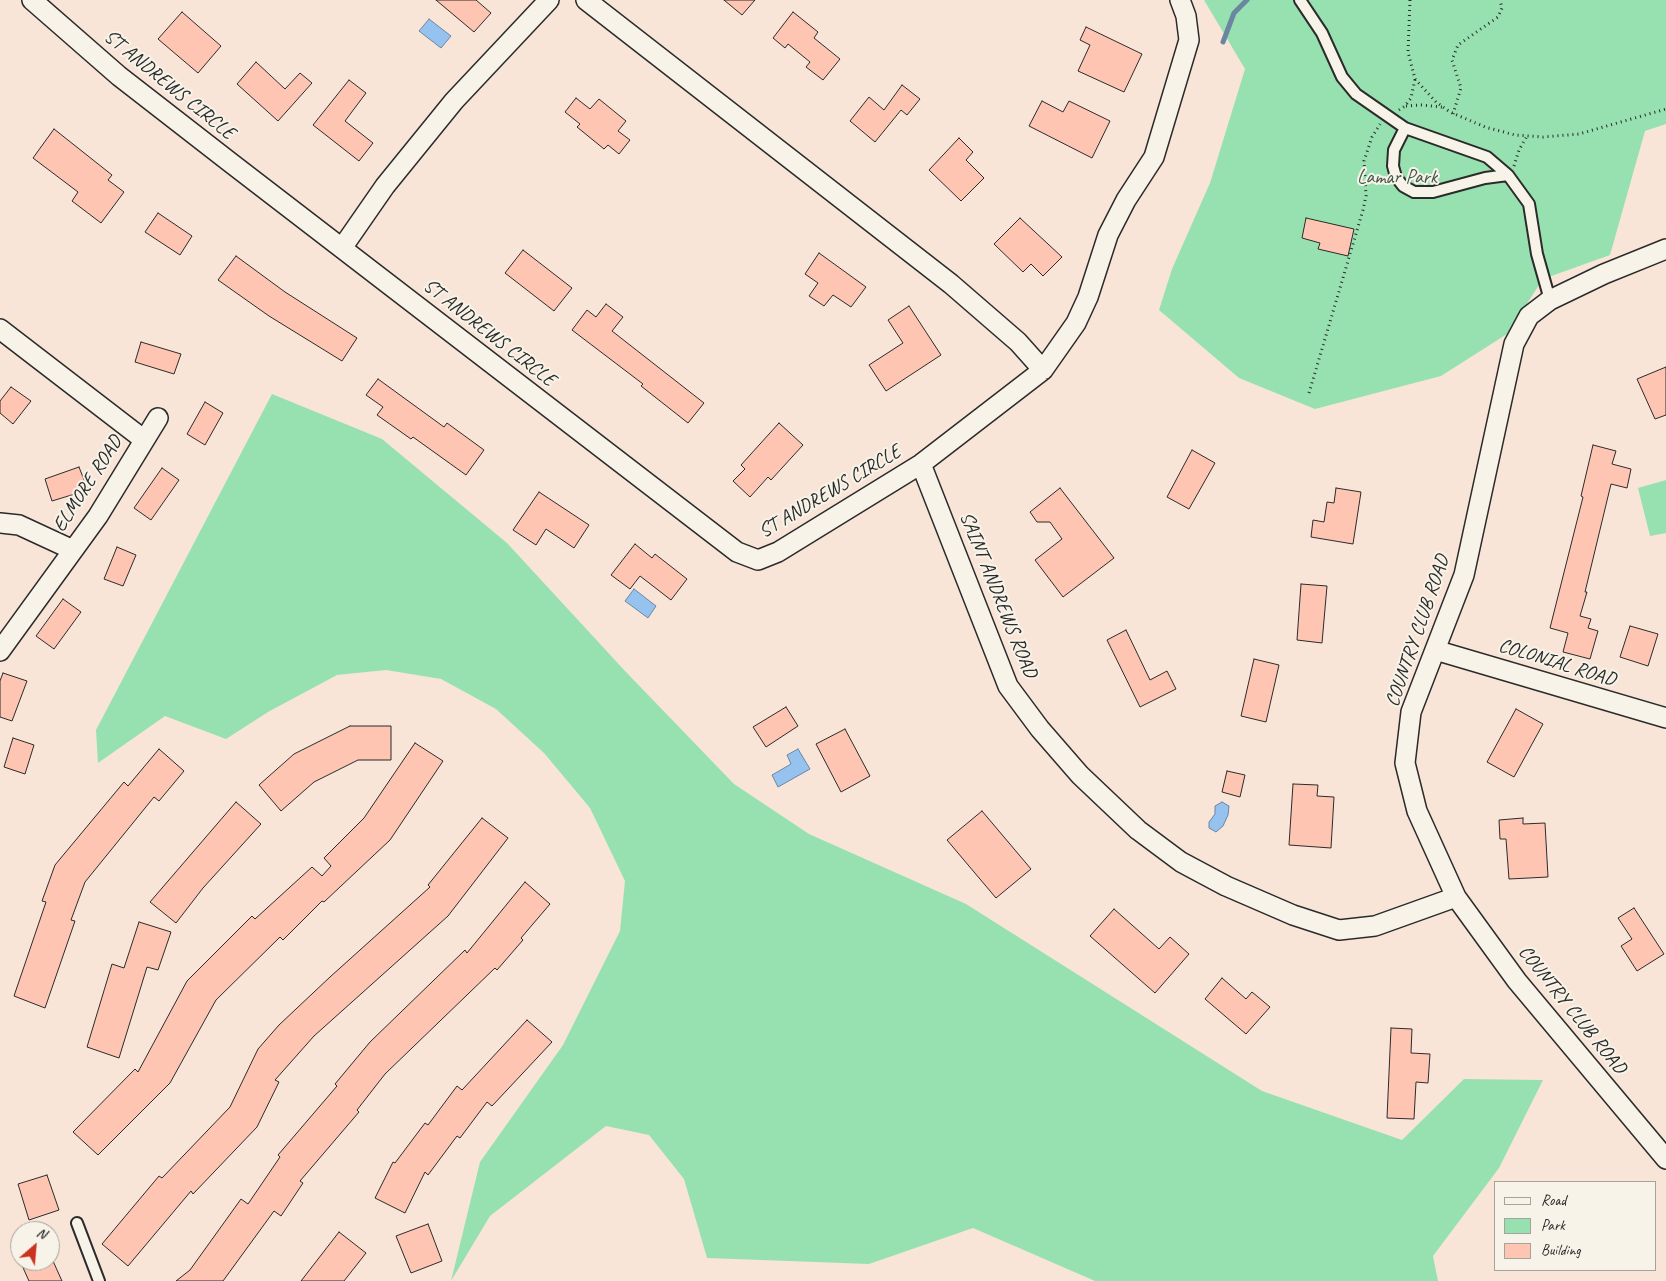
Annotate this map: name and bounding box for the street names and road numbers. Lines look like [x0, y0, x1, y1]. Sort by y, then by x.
street label: ST ANDREWS CIRCLE [99, 25, 239, 145]
street label: ST ANDREWS CIRCLE [418, 274, 560, 392]
street label: ELMORE ROAD [48, 431, 128, 537]
street label: ST ANDREWS CIRCLE [755, 440, 905, 544]
street label: SAINT ANDREWS ROAD [954, 508, 1042, 682]
street label: COUNTRY CLUB ROAD [1381, 552, 1455, 710]
street label: COLONIAL ROAD [1495, 634, 1619, 692]
street label: COUNTRY CLUB ROAD [1513, 941, 1631, 1079]

